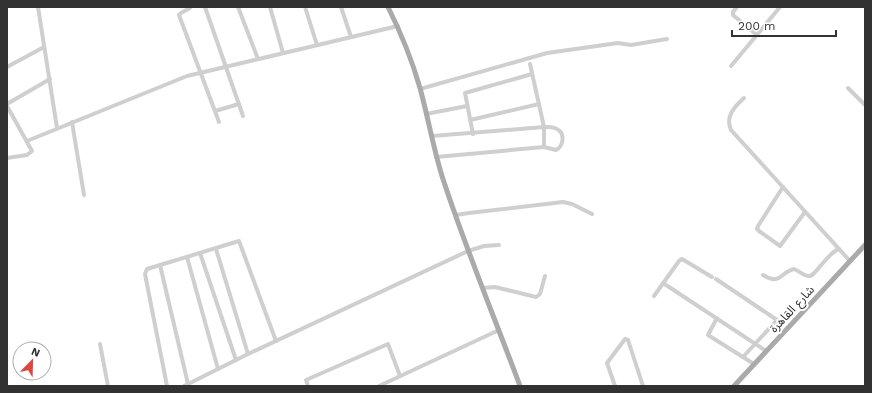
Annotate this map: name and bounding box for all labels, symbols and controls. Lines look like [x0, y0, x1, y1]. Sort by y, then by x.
scale bar [732, 12, 836, 38]
text: 200 m [738, 19, 775, 33]
street label: شارع القاهرة [767, 283, 819, 337]
north arrow [12, 341, 52, 381]
text: N [29, 345, 42, 360]

